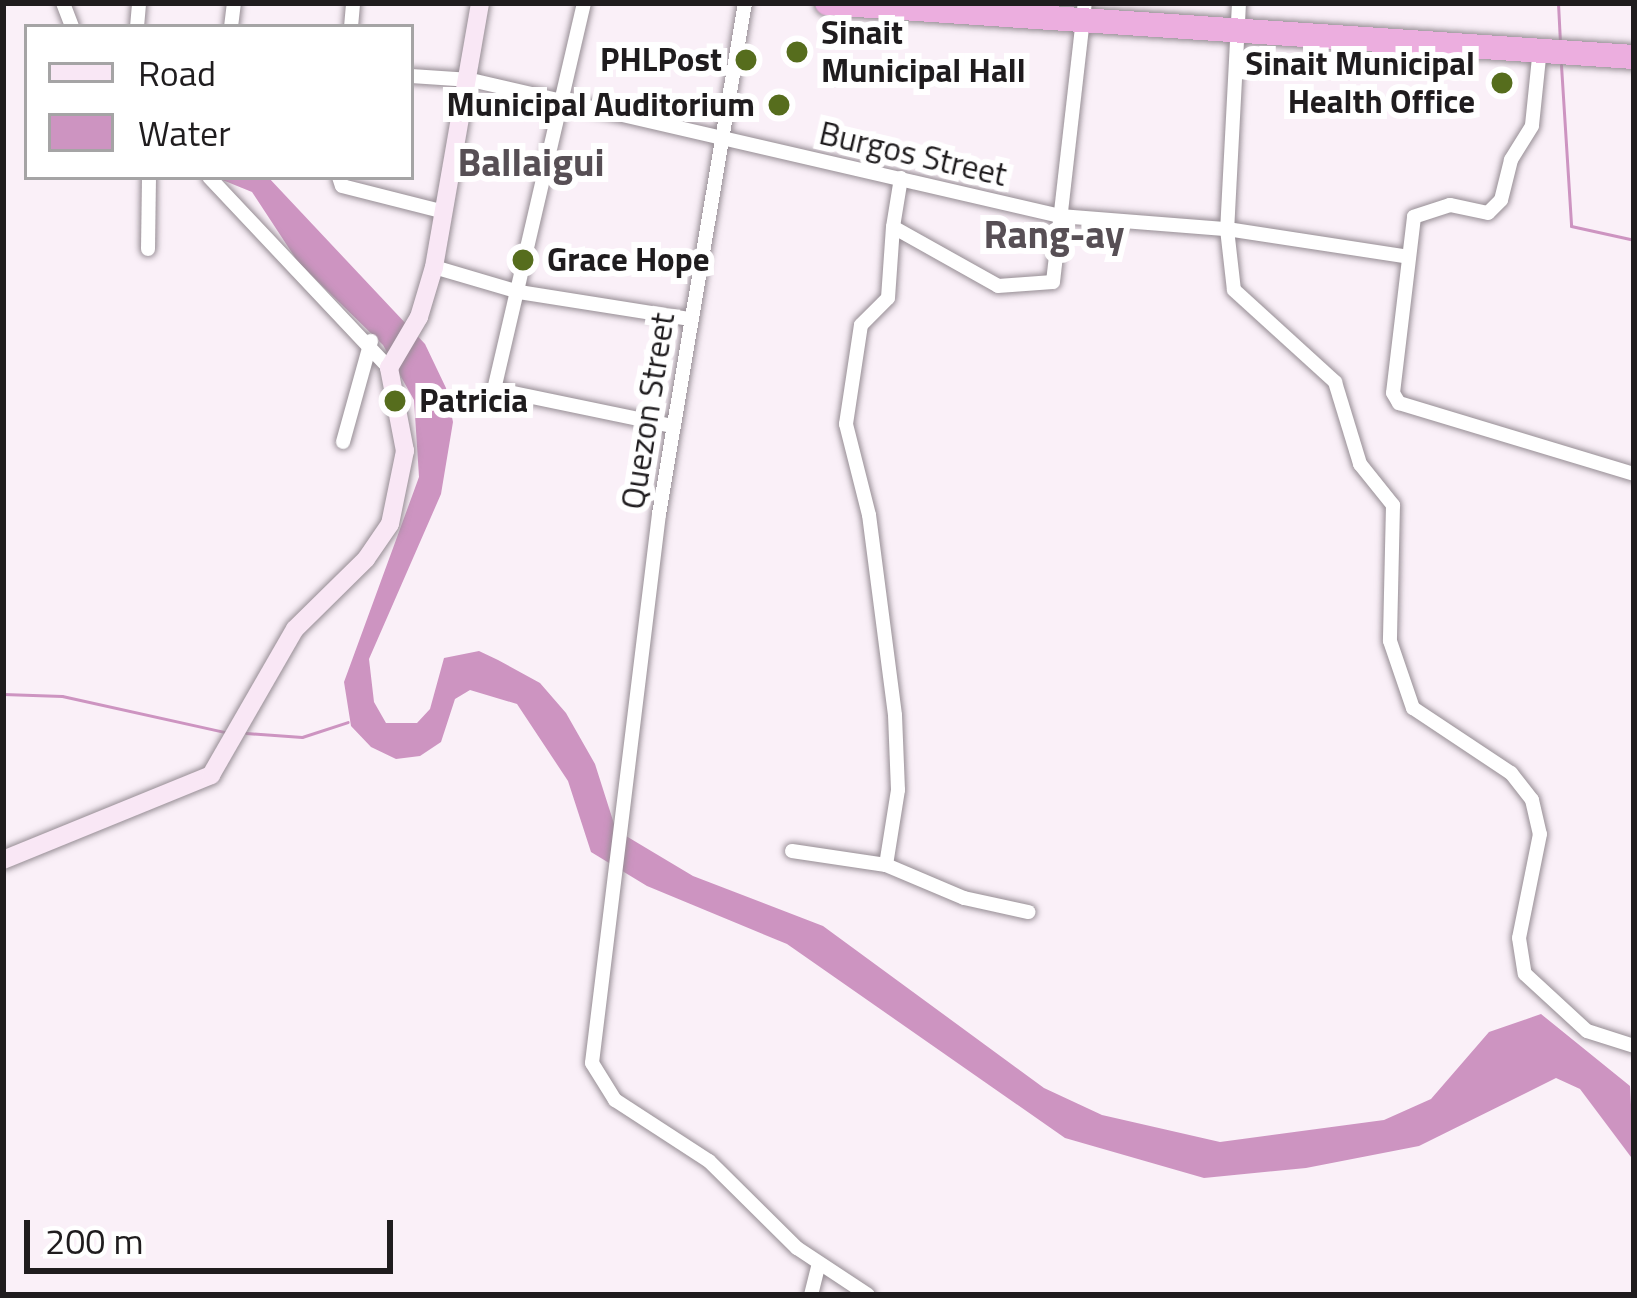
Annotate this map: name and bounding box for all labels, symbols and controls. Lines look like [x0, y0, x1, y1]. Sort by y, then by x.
place label: Sinait Municipal Hall [821, 13, 1026, 91]
legend [24, 24, 414, 180]
marker: Sinait Municipal Hall [784, 39, 810, 65]
place label: PHLPost [600, 40, 722, 80]
place label: Sinait Municipal Health Office [1245, 44, 1475, 122]
text: Road [138, 45, 216, 100]
marker: PHLPost [733, 47, 759, 73]
marker: Sinait Municipal Health Office [1486, 67, 1518, 99]
place label: Municipal Auditorium [446, 85, 755, 125]
marker: Municipal Auditorium [766, 92, 792, 118]
text: Water [138, 105, 231, 160]
street label: Burgos Street [815, 113, 1011, 195]
district label: Ballaigui [457, 139, 605, 185]
district label: Rang-ay [984, 211, 1124, 257]
place label: Grace Hope [547, 240, 709, 280]
marker: Grace Hope [510, 247, 536, 273]
street label: Quezon Street [613, 310, 683, 512]
place label: Patricia [419, 381, 528, 421]
marker: Patricia [382, 388, 408, 414]
scale bar [30, 1196, 399, 1270]
text: 200 m [45, 1213, 144, 1268]

